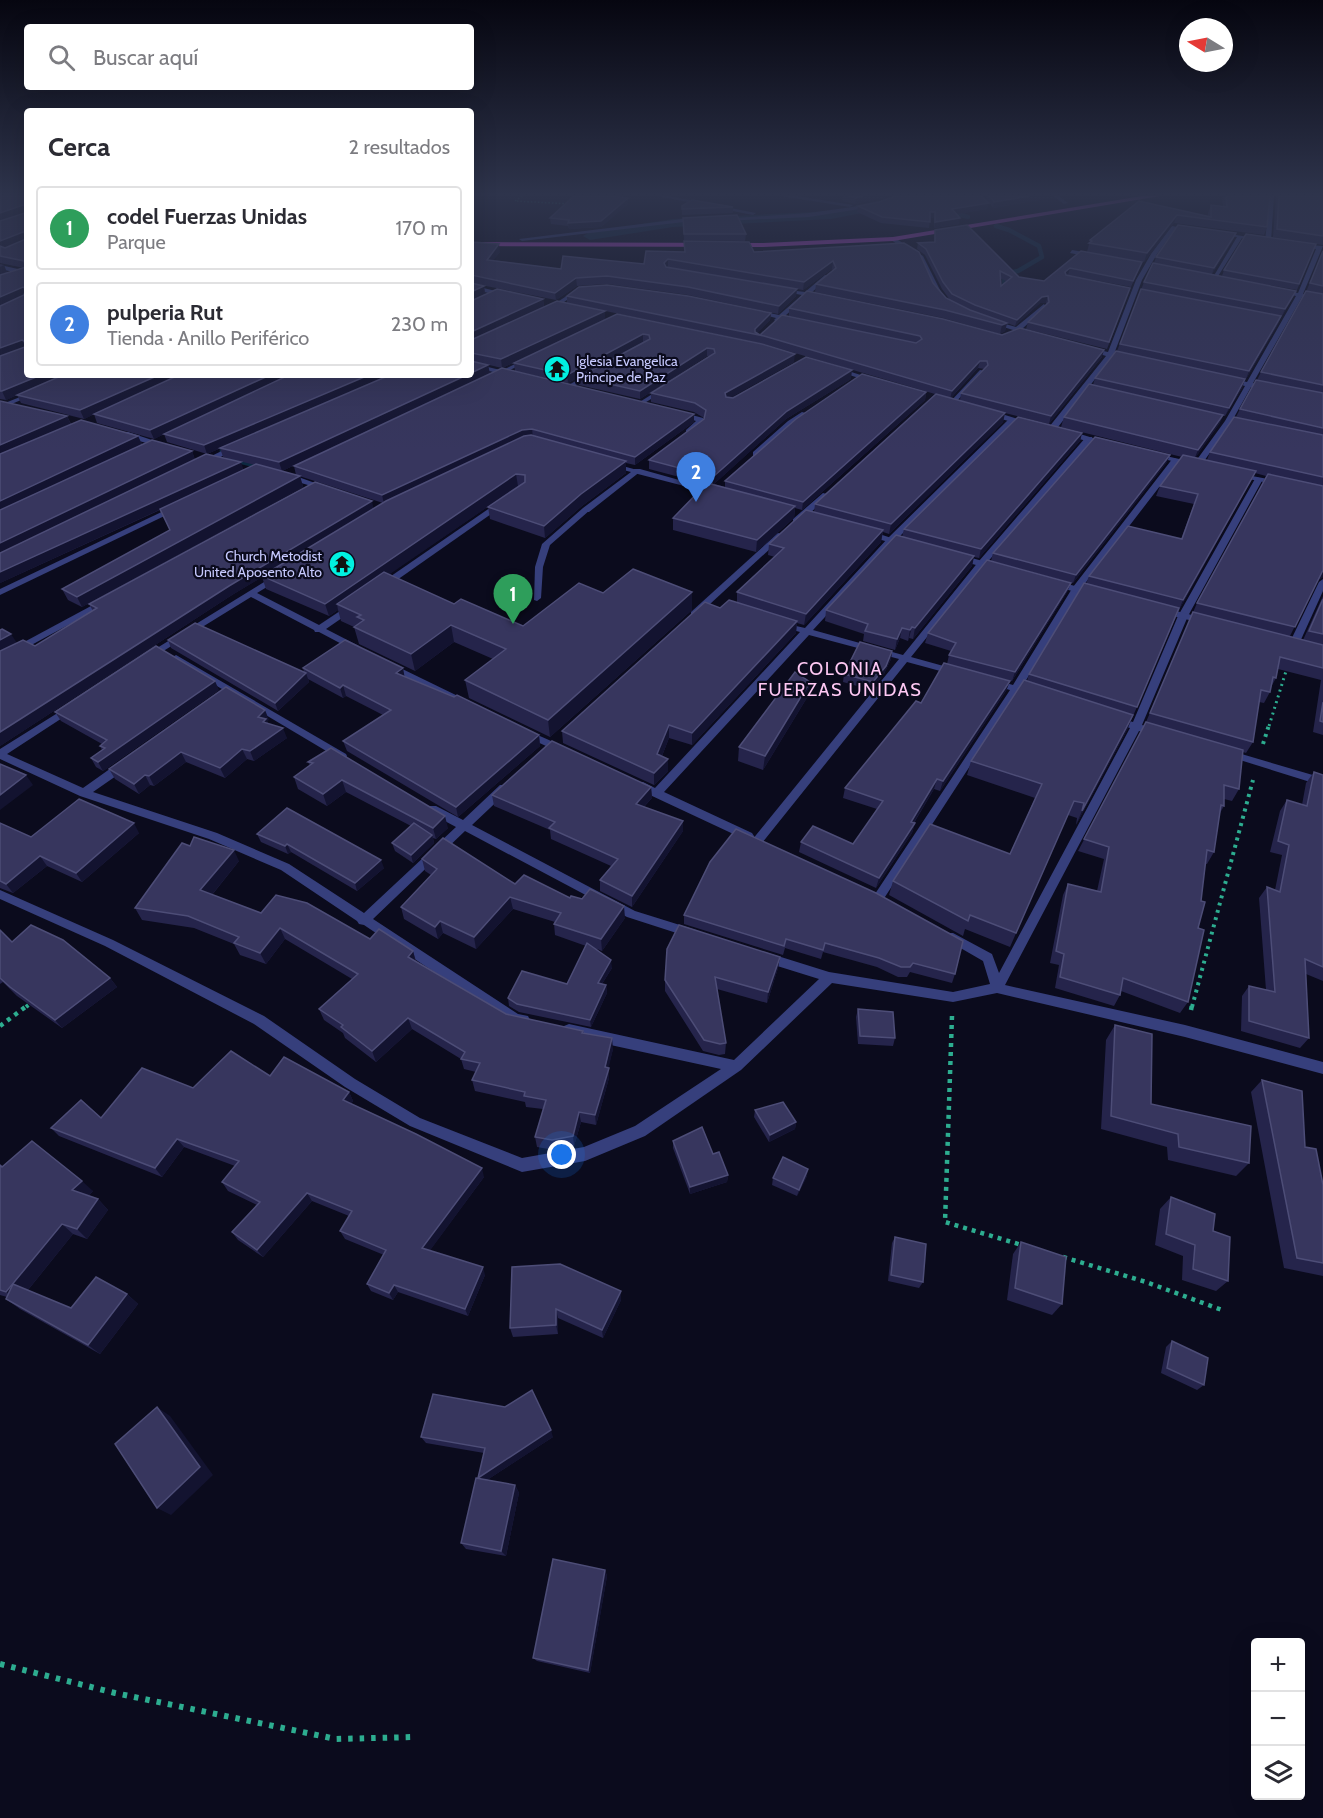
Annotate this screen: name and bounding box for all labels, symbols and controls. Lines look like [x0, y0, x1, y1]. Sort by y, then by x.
north arrow [1179, 18, 1233, 72]
search box [24, 24, 474, 90]
icon: search [45, 41, 78, 74]
text: Buscar aquí [93, 44, 198, 71]
text: Cerca [48, 131, 110, 163]
text: 2 resultados [349, 135, 450, 159]
text: codel Fuerzas Unidas [107, 203, 307, 230]
text: 1 [66, 216, 73, 240]
text: 170 m [396, 216, 448, 240]
text: Parque [107, 230, 166, 254]
text: pulperia Rut [107, 299, 223, 326]
text: 2 [64, 312, 75, 336]
text: 230 m [391, 312, 448, 336]
text: Tienda · Anillo Periférico [107, 326, 309, 350]
place label: Iglesia Evangelica Principe de Paz [576, 352, 678, 386]
temple icon: Iglesia Evangelica Principe de Paz [542, 354, 572, 384]
pin: 2 [676, 452, 716, 502]
place label: Church Metodist United Aposento Alto [194, 547, 322, 581]
temple icon: Church Metodist United Aposento Alto [327, 549, 357, 579]
pin: 1 [494, 574, 532, 624]
district label: COLONIA FUERZAS UNIDAS [758, 658, 922, 701]
your location [547, 1140, 576, 1169]
map controls [1251, 1638, 1305, 1800]
button: + [1251, 1638, 1305, 1692]
button: − [1251, 1692, 1305, 1746]
button: layers [1251, 1746, 1305, 1800]

